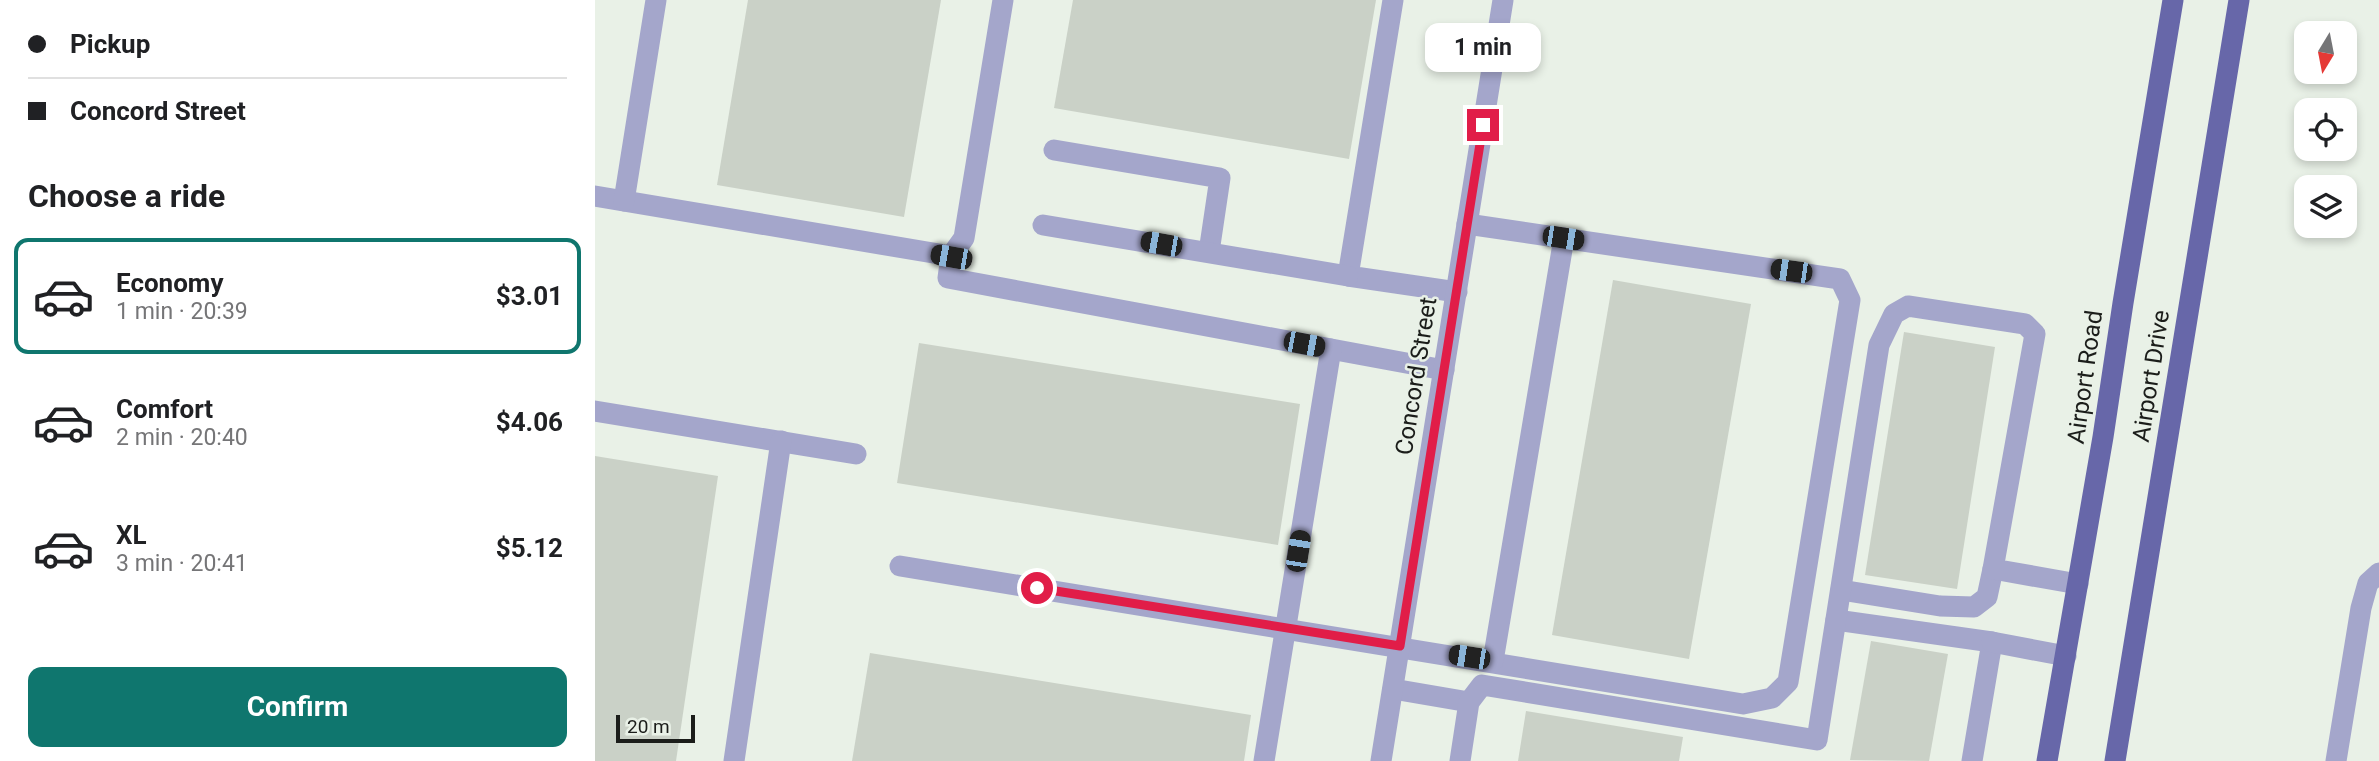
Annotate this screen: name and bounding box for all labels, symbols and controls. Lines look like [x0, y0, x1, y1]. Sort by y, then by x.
north arrow [2294, 21, 2357, 84]
map controls [2294, 21, 2357, 238]
callout: 1 min [1425, 24, 1541, 72]
text: Pickup [70, 29, 150, 59]
text: 1 min [1454, 34, 1512, 61]
text: Concord Street [70, 96, 246, 126]
button: locate [2294, 98, 2357, 161]
route end [1467, 109, 1499, 141]
button: layers [2294, 175, 2357, 238]
text: Choose a ride [28, 177, 225, 215]
car [1541, 224, 1586, 252]
car [1139, 230, 1184, 258]
car [929, 243, 974, 271]
car [1769, 258, 1814, 284]
icon: car [32, 265, 95, 328]
text: Economy [116, 268, 223, 298]
text: $3.01 [496, 281, 563, 311]
street label: Concord Street [1390, 295, 1442, 457]
text: 1 min · 20:39 [116, 298, 248, 325]
street label: Airport Drive [2127, 308, 2175, 444]
street label: Airport Road [2062, 309, 2108, 445]
car [1282, 330, 1327, 358]
icon: car [32, 391, 95, 454]
text: Comfort [116, 394, 213, 424]
text: $4.06 [496, 407, 563, 437]
text: 2 min · 20:40 [116, 424, 248, 451]
icon: car [32, 517, 95, 580]
text: XL [116, 520, 147, 550]
car [1285, 529, 1312, 573]
text: $5.12 [496, 533, 563, 563]
text: 3 min · 20:41 [116, 550, 248, 577]
route start [1021, 572, 1053, 604]
car [1447, 643, 1492, 671]
button: Confirm [28, 667, 567, 747]
scale bar [616, 712, 695, 744]
text: 20 m [627, 715, 670, 738]

